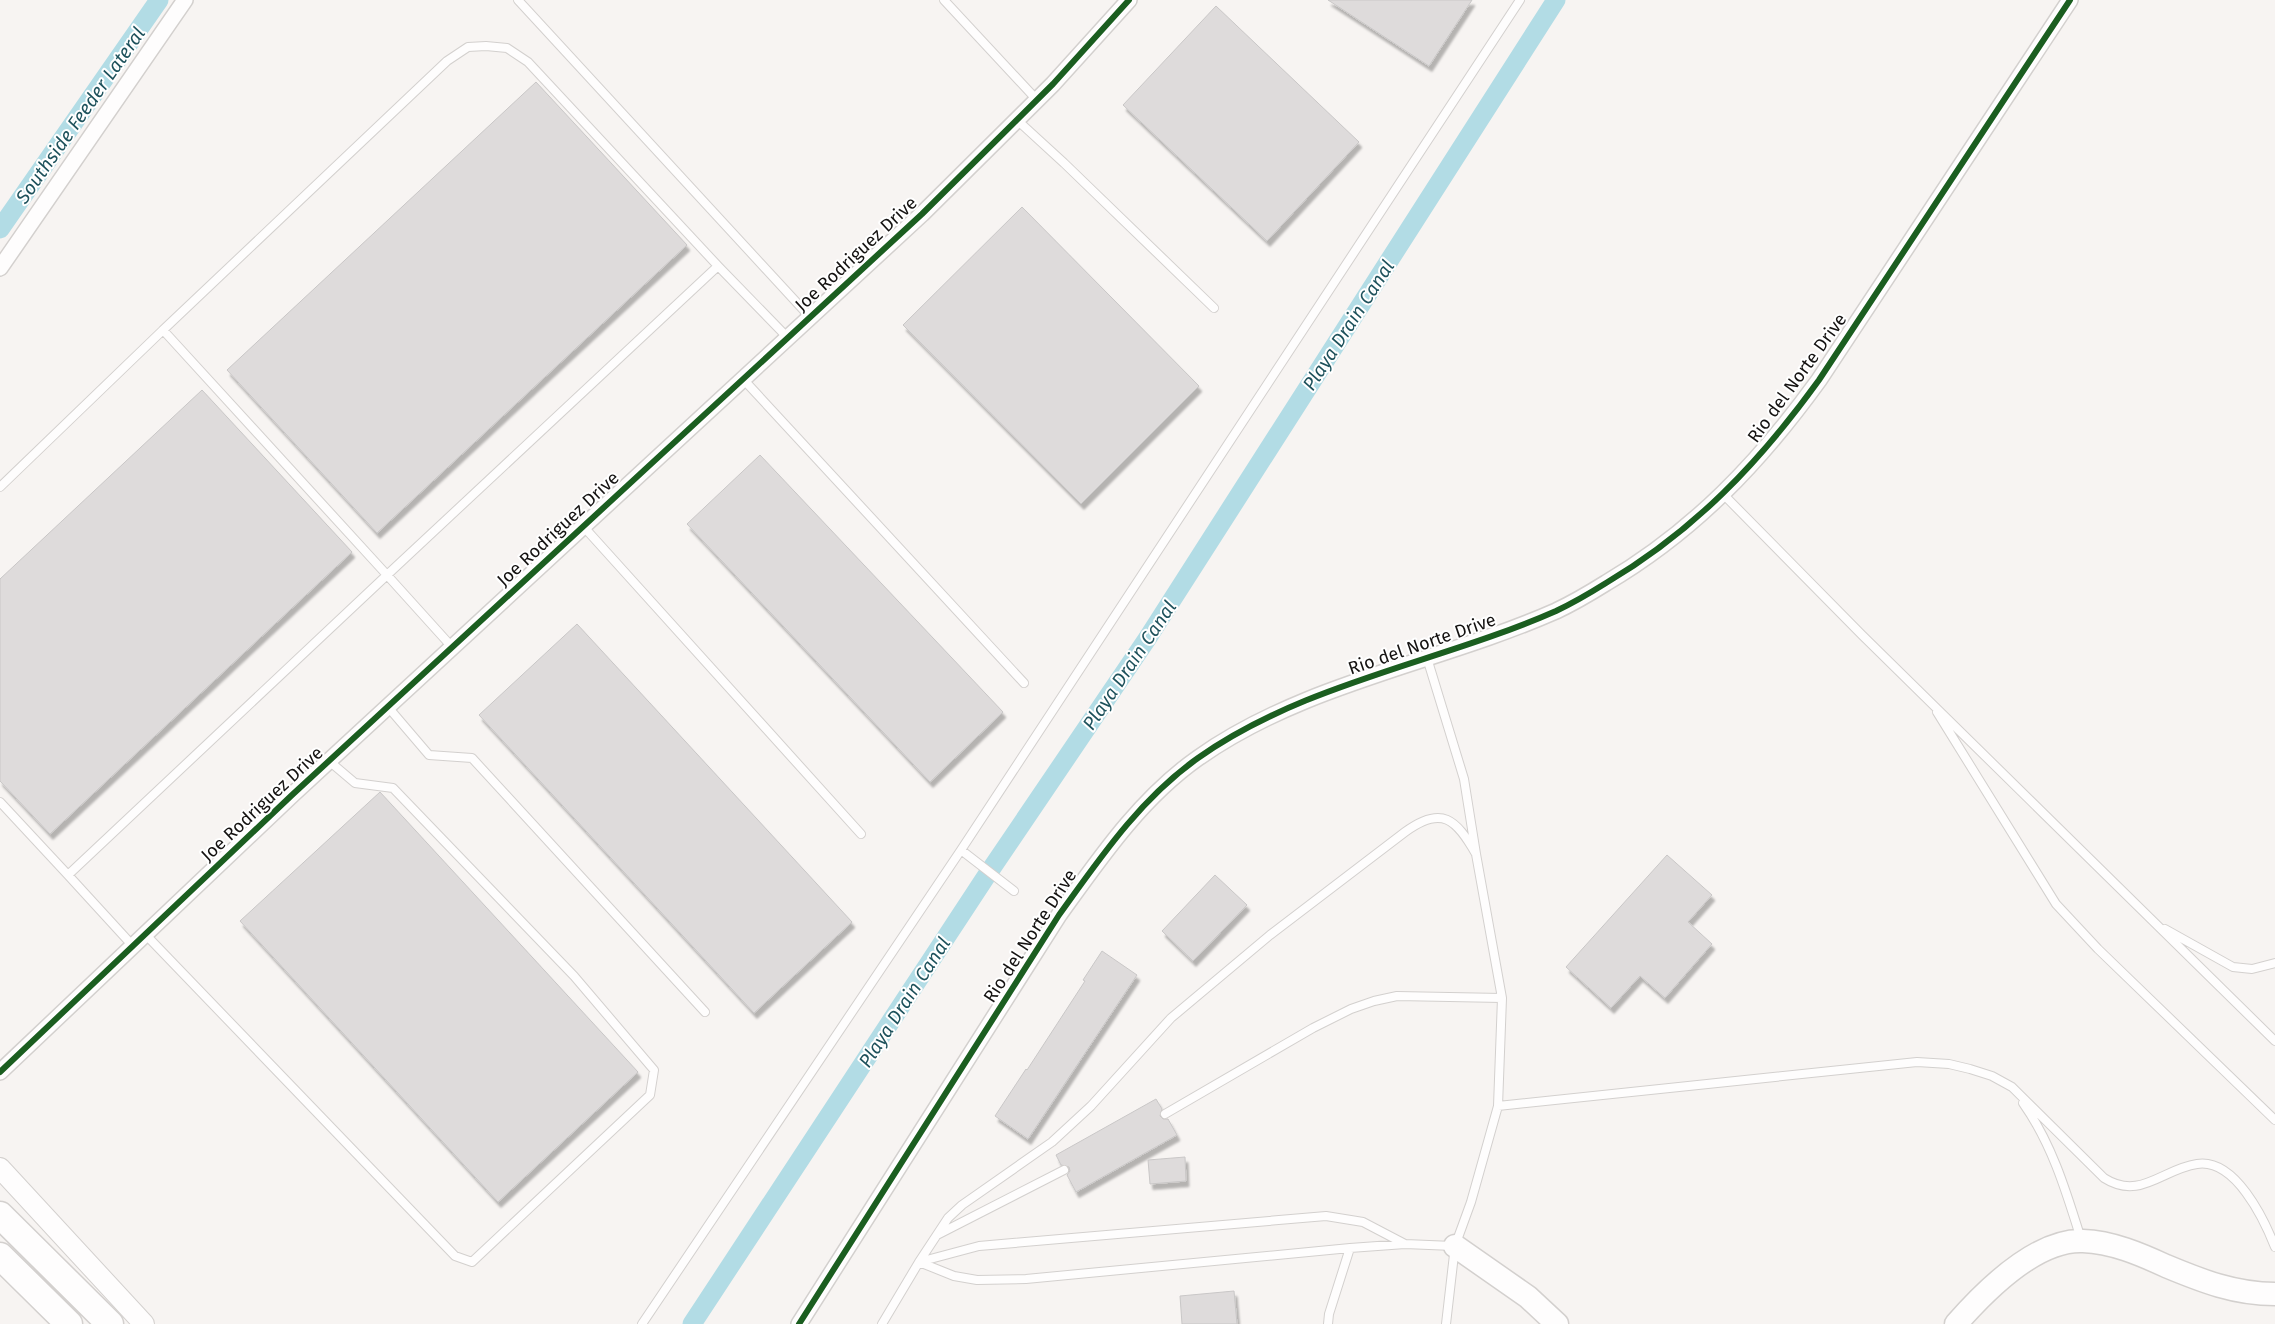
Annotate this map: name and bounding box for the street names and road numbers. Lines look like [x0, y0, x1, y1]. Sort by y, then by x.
street label: Joe Rodriguez Drive [790, 192, 922, 316]
street label: Rio del Norte Drive [1743, 309, 1851, 447]
street label: Joe Rodriguez Drive [492, 467, 624, 591]
street label: Rio del Norte Drive [1345, 608, 1499, 680]
street label: Joe Rodriguez Drive [196, 742, 328, 866]
street label: Rio del Norte Drive [979, 865, 1081, 1007]

